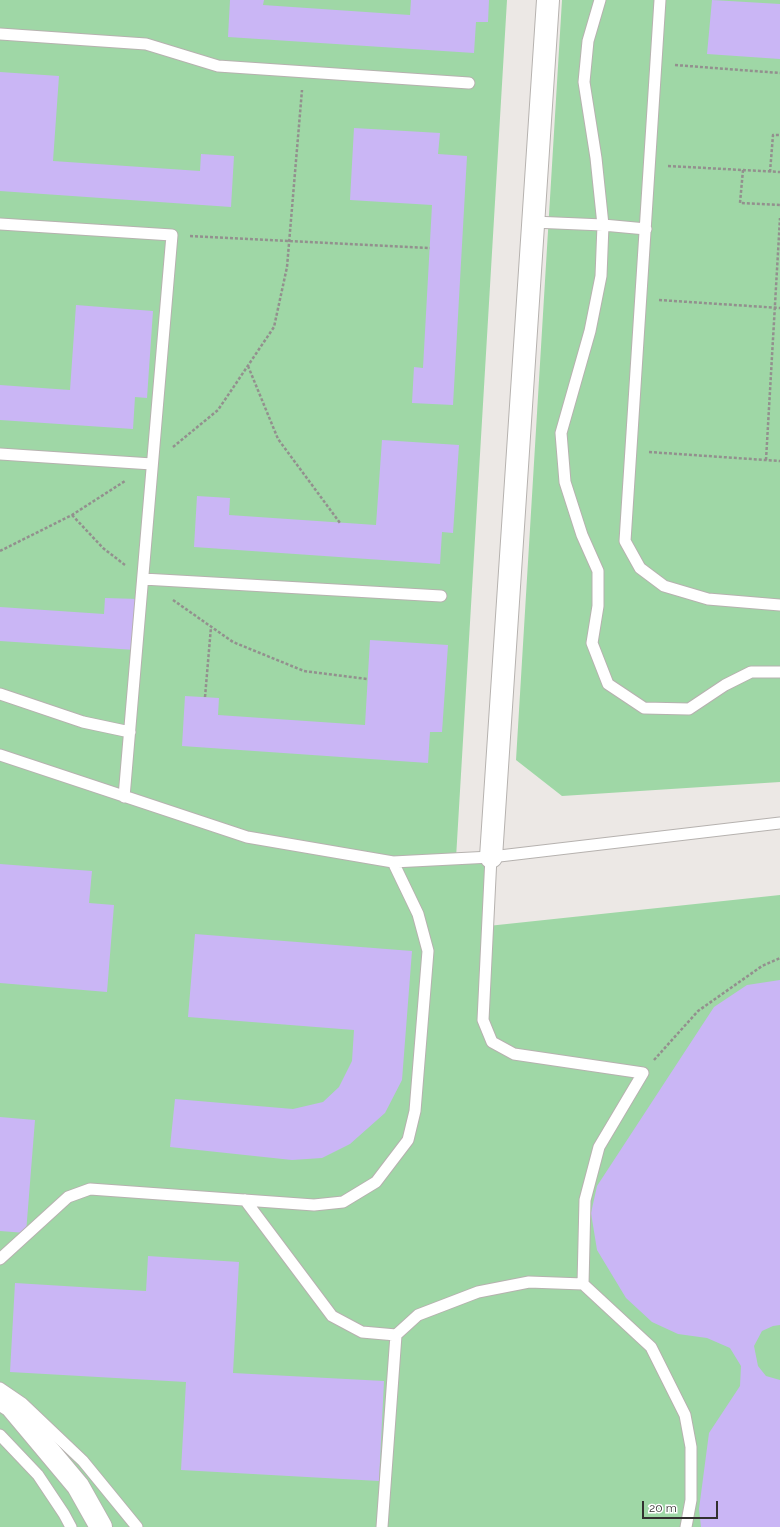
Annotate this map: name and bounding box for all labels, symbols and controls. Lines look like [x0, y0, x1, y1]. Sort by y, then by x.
scale bar [644, 1493, 720, 1519]
text: 20 m [649, 1501, 677, 1515]

